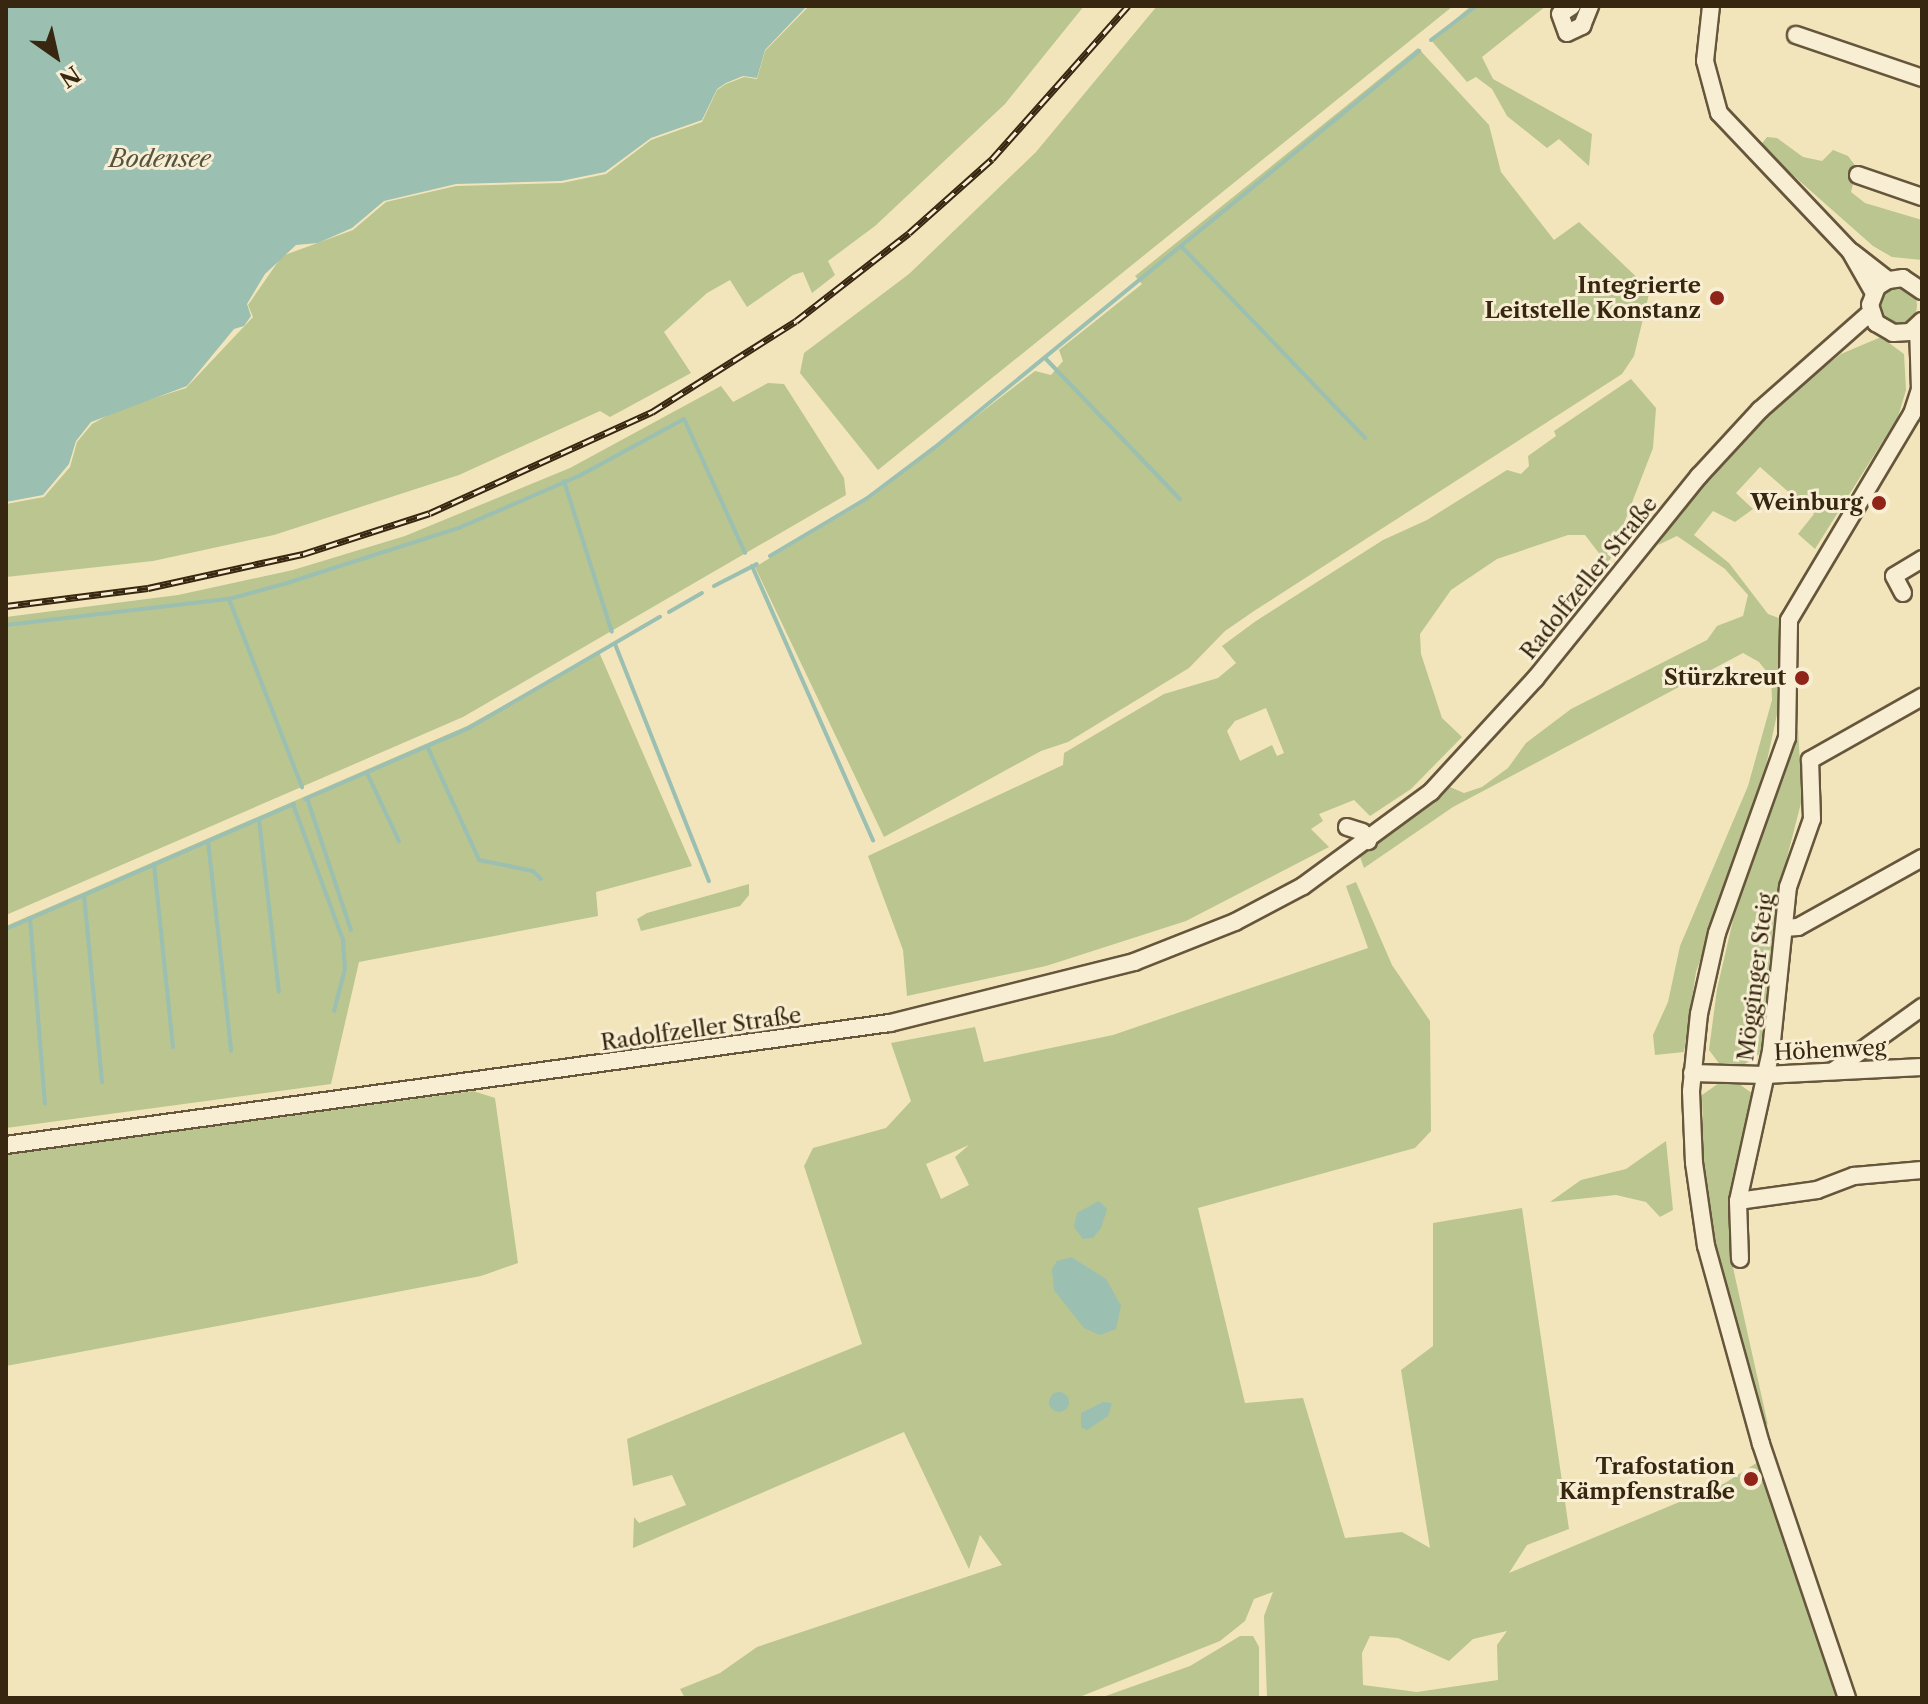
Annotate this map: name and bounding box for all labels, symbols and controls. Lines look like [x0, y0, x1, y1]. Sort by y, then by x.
north arrow [16, 16, 96, 96]
text: N [54, 60, 85, 93]
water label: Bodensee [109, 145, 211, 173]
place label: Integrierte Leitstelle Konstanz [1484, 272, 1701, 324]
marker: Integrierte Leitstelle Konstanz [1708, 289, 1726, 307]
place label: Weinburg [1750, 490, 1863, 516]
street label: Radolfzeller Straße [1515, 491, 1663, 665]
marker: Weinburg [1870, 494, 1888, 512]
place label: Stürzkreut [1664, 665, 1786, 691]
marker: Stürzkreut [1793, 669, 1811, 687]
street label: Mögginger Steig [1733, 891, 1779, 1063]
street label: Radolfzeller Straße [599, 1002, 803, 1056]
street label: Höhenweg [1773, 1034, 1887, 1066]
place label: Trafostation Kämpfenstraße [1559, 1453, 1735, 1504]
marker: Trafostation Kämpfenstraße [1742, 1470, 1760, 1488]

